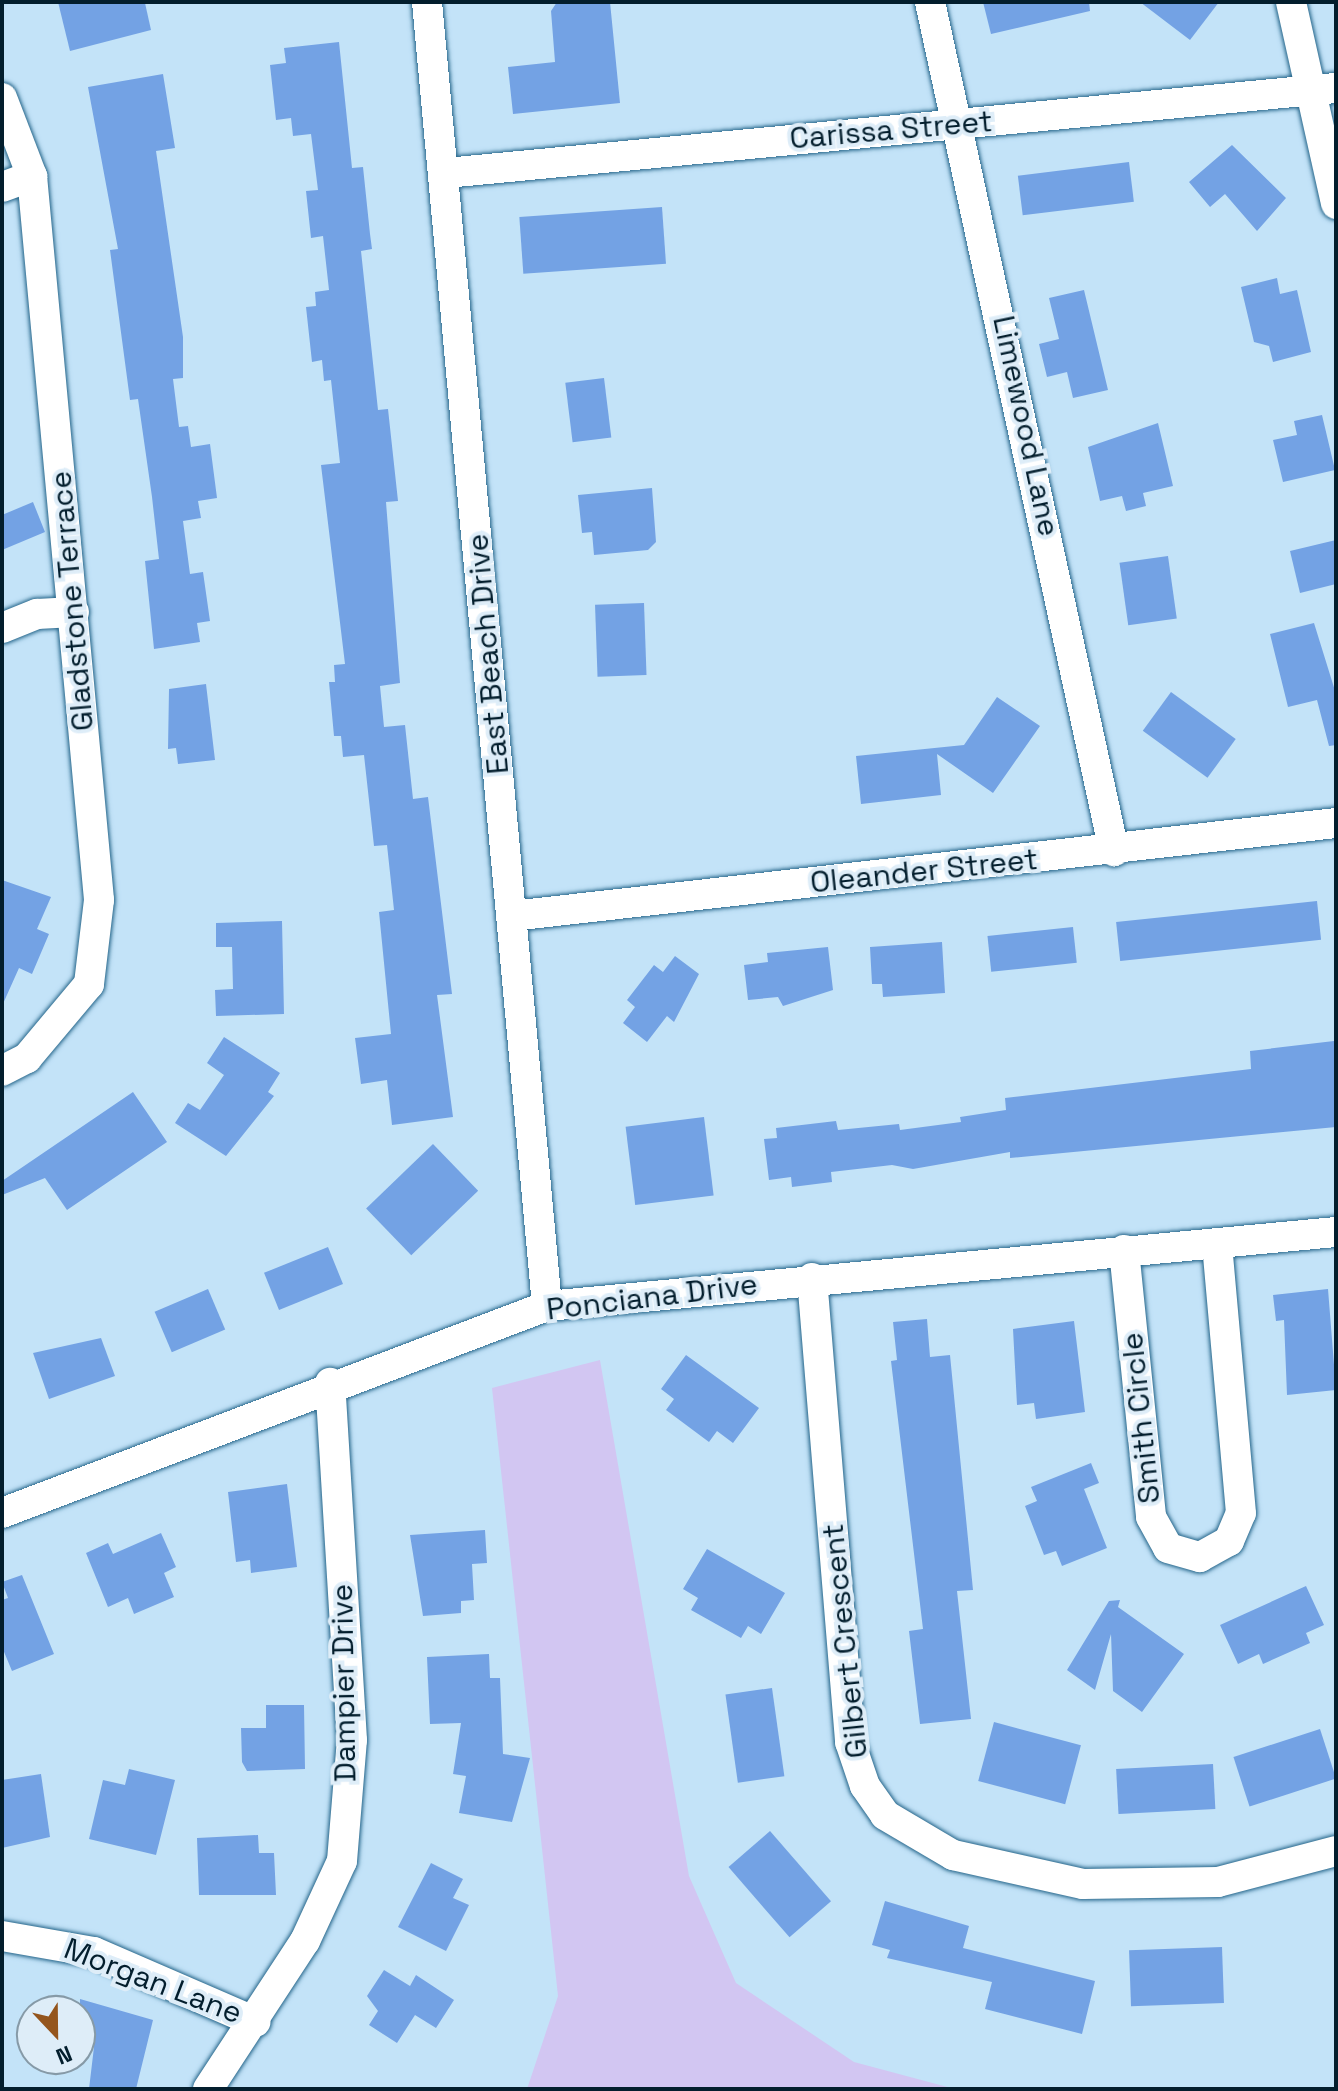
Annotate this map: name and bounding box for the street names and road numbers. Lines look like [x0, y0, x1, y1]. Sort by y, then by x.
street label: Carissa Street [788, 103, 994, 157]
street label: Limewood Lane [985, 312, 1067, 540]
street label: Gladstone Terrace [43, 469, 101, 733]
street label: East Beach Drive [460, 532, 516, 776]
street label: Oleander Street [808, 841, 1040, 901]
street label: Ponciana Drive [544, 1266, 760, 1328]
street label: Smith Circle [1114, 1331, 1168, 1505]
street label: Gilbert Crescent [815, 1522, 875, 1760]
street label: Dampier Drive [324, 1584, 364, 1782]
street label: Morgan Lane [59, 1931, 247, 2031]

